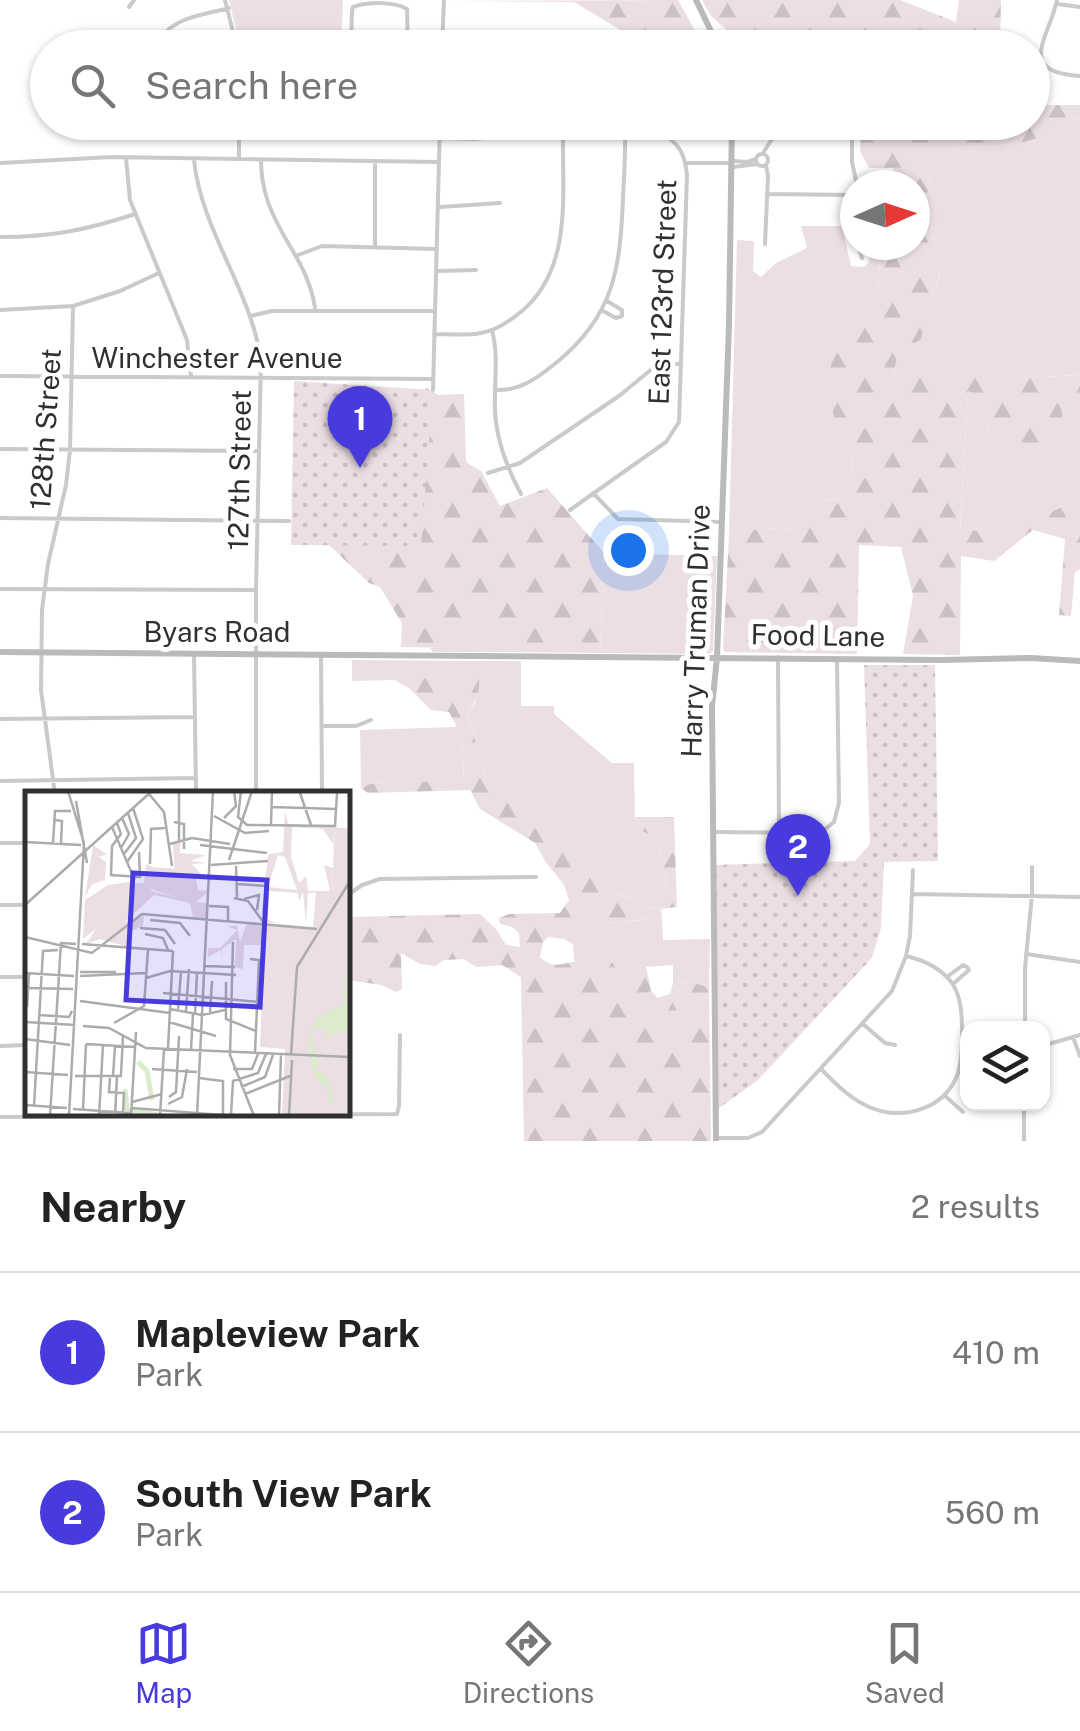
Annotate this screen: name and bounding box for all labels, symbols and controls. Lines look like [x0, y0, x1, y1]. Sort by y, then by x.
search box [30, 30, 1050, 140]
icon: search [65, 58, 120, 113]
text: Search here [145, 63, 358, 108]
north arrow [840, 170, 930, 260]
street label: East 123rd Street [642, 179, 682, 405]
street label: Winchester Avenue [91, 341, 343, 374]
street label: 128th Street [23, 347, 67, 511]
pin: 1 [328, 386, 392, 468]
street label: 127th Street [221, 389, 257, 551]
street label: Harry Truman Drive [674, 504, 716, 758]
your location [603, 525, 654, 576]
street label: Byars Road [144, 615, 290, 648]
street label: Food Lane [750, 617, 886, 653]
inset map [25, 791, 350, 1116]
pin: 2 [766, 814, 830, 896]
map controls [960, 1021, 1050, 1111]
button: layers [960, 1021, 1050, 1111]
text: Nearby [40, 1182, 186, 1231]
text: 2 results [911, 1188, 1040, 1225]
text: Mapleview Park [135, 1311, 420, 1356]
text: 1 [66, 1334, 79, 1371]
text: 410 m [952, 1334, 1040, 1371]
text: Park [135, 1356, 203, 1393]
text: South View Park [135, 1471, 432, 1516]
text: 2 [62, 1494, 83, 1531]
text: 560 m [945, 1494, 1040, 1531]
text: Park [135, 1516, 203, 1553]
tab: Map [135, 1616, 192, 1709]
tab: Directions [463, 1616, 594, 1709]
tab: Saved [865, 1616, 945, 1709]

